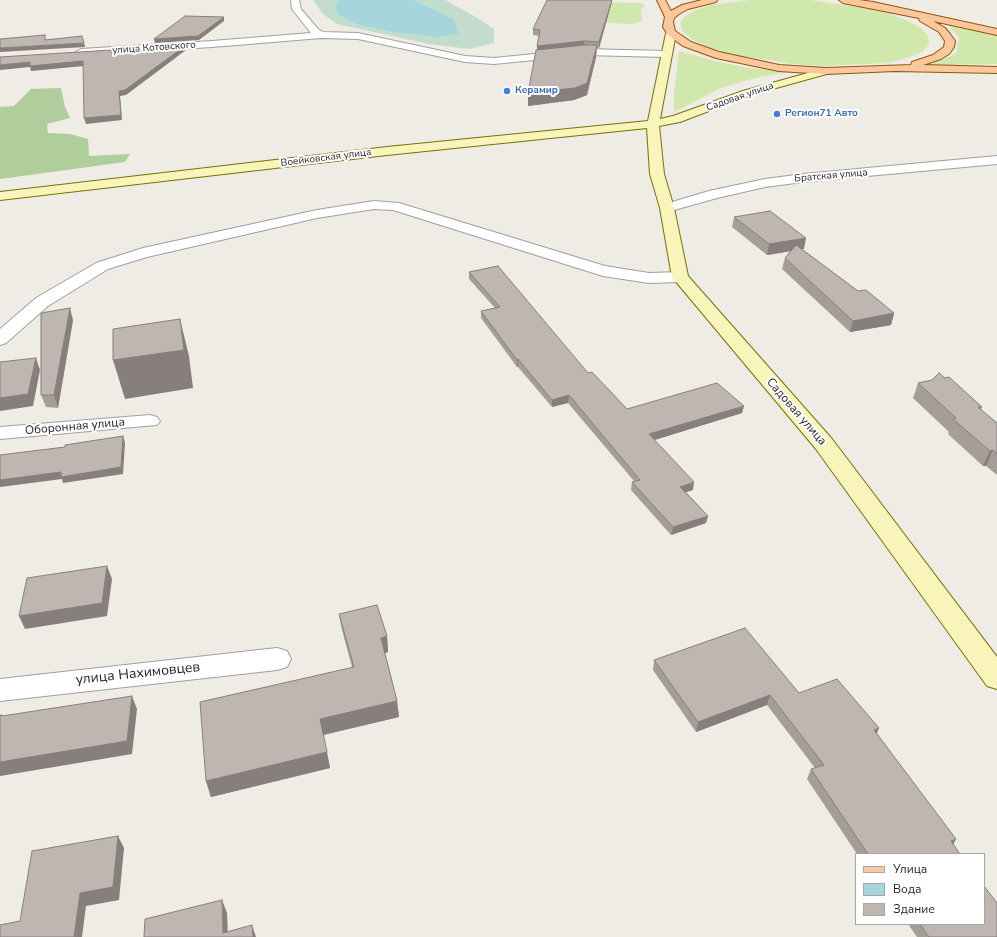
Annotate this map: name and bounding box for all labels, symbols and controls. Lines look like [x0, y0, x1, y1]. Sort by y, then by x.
street label: улица Котовского [112, 39, 196, 57]
street label: Садовая улица [705, 80, 775, 114]
place label: Керамир [515, 85, 558, 97]
marker: Керамир [502, 86, 512, 96]
place label: Регион71 Авто [785, 108, 858, 120]
marker: Регион71 Авто [772, 109, 782, 119]
street label: Воейковская улица [280, 146, 372, 170]
street label: Братская улица [794, 167, 868, 185]
street label: Садовая улица [763, 375, 829, 449]
street label: Оборонная улица [24, 415, 126, 439]
street label: улица Нахимовцев [75, 659, 201, 689]
legend [855, 853, 985, 925]
text: Улица [893, 861, 927, 877]
text: Вода [893, 881, 921, 897]
text: Здание [893, 901, 935, 917]

